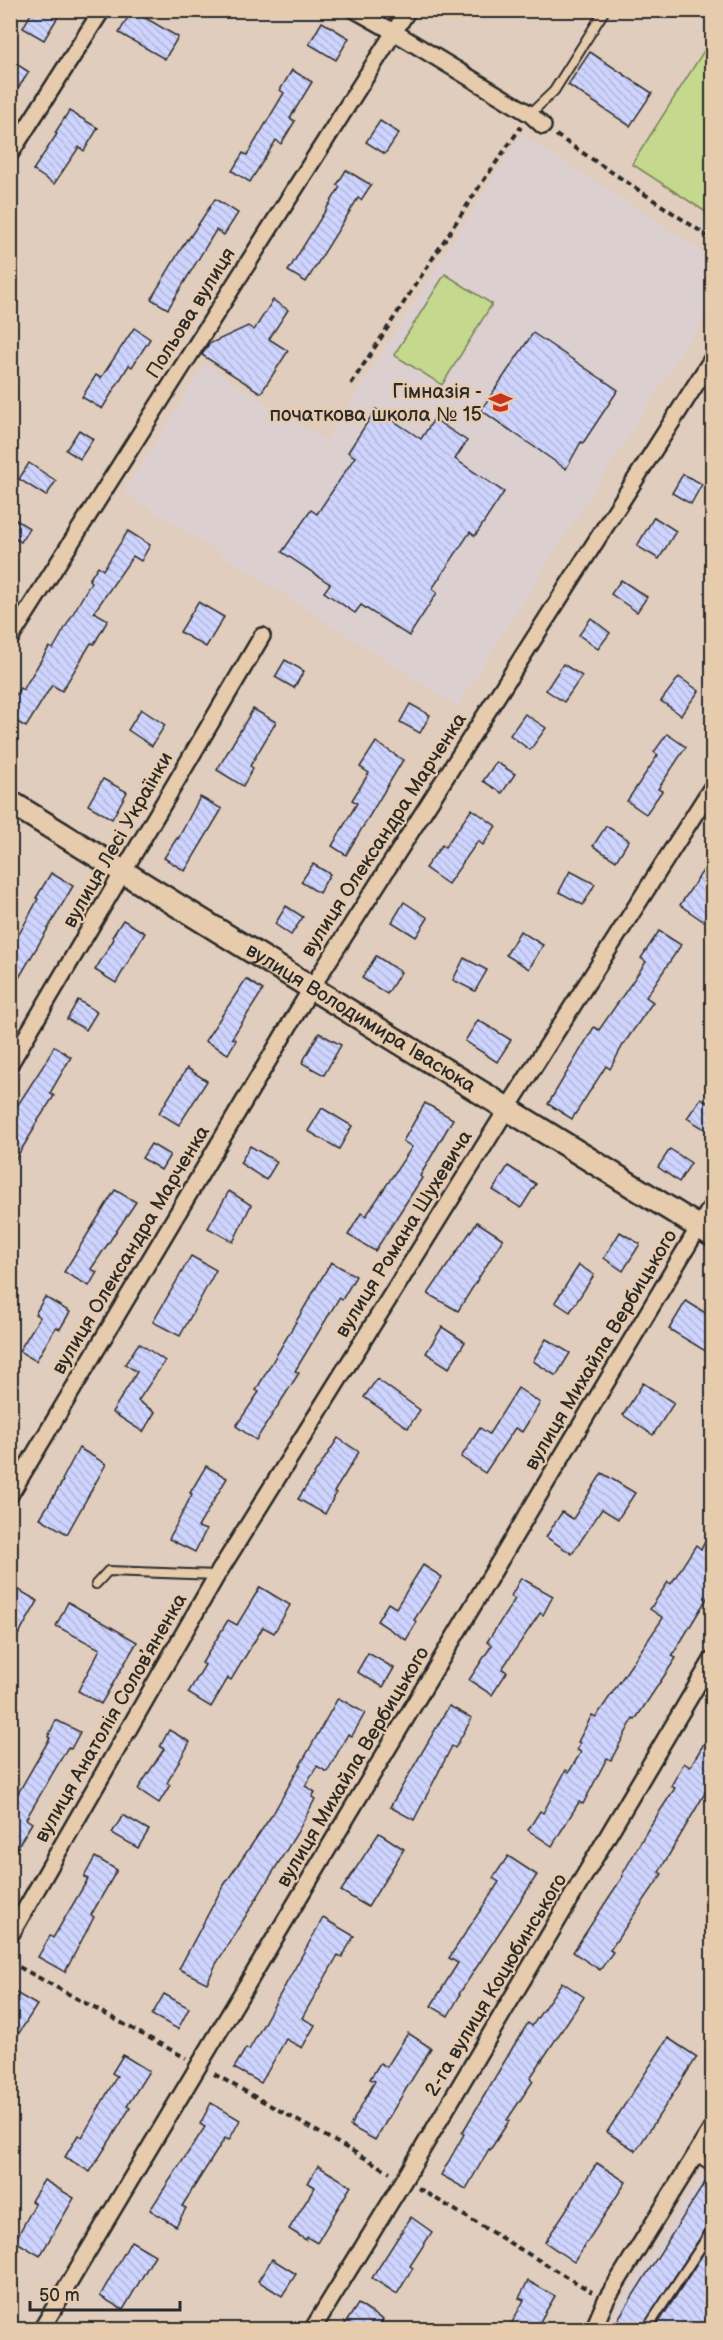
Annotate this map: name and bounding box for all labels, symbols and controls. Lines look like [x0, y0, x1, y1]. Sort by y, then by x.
street label: Польова вулиця [141, 243, 241, 383]
place label: Гімназія - початкова школа № 15 [270, 380, 482, 427]
school or university icon: Гімназія - початкова школа № 15 [487, 390, 513, 416]
street label: вулиця Олександра Марченка [296, 708, 472, 961]
street label: вулиця Лесі Українки [58, 748, 178, 932]
street label: вулиця Володимира Івасюка [241, 938, 480, 1098]
street label: вулиця Олександра Марченка [47, 1121, 215, 1379]
street label: вулиця Романа Шухевича [330, 1126, 478, 1342]
street label: вулиця Михайла Вербицького [520, 1225, 682, 1475]
street label: вулиця Анатолія Соловʼяненка [30, 1589, 192, 1847]
street label: вулиця Михайла Вербицького [272, 1642, 434, 1892]
street label: 2-га вулиця Коцюбинського [420, 1869, 572, 2101]
scale bar [30, 2274, 180, 2312]
text: 50 m [39, 2285, 80, 2306]

